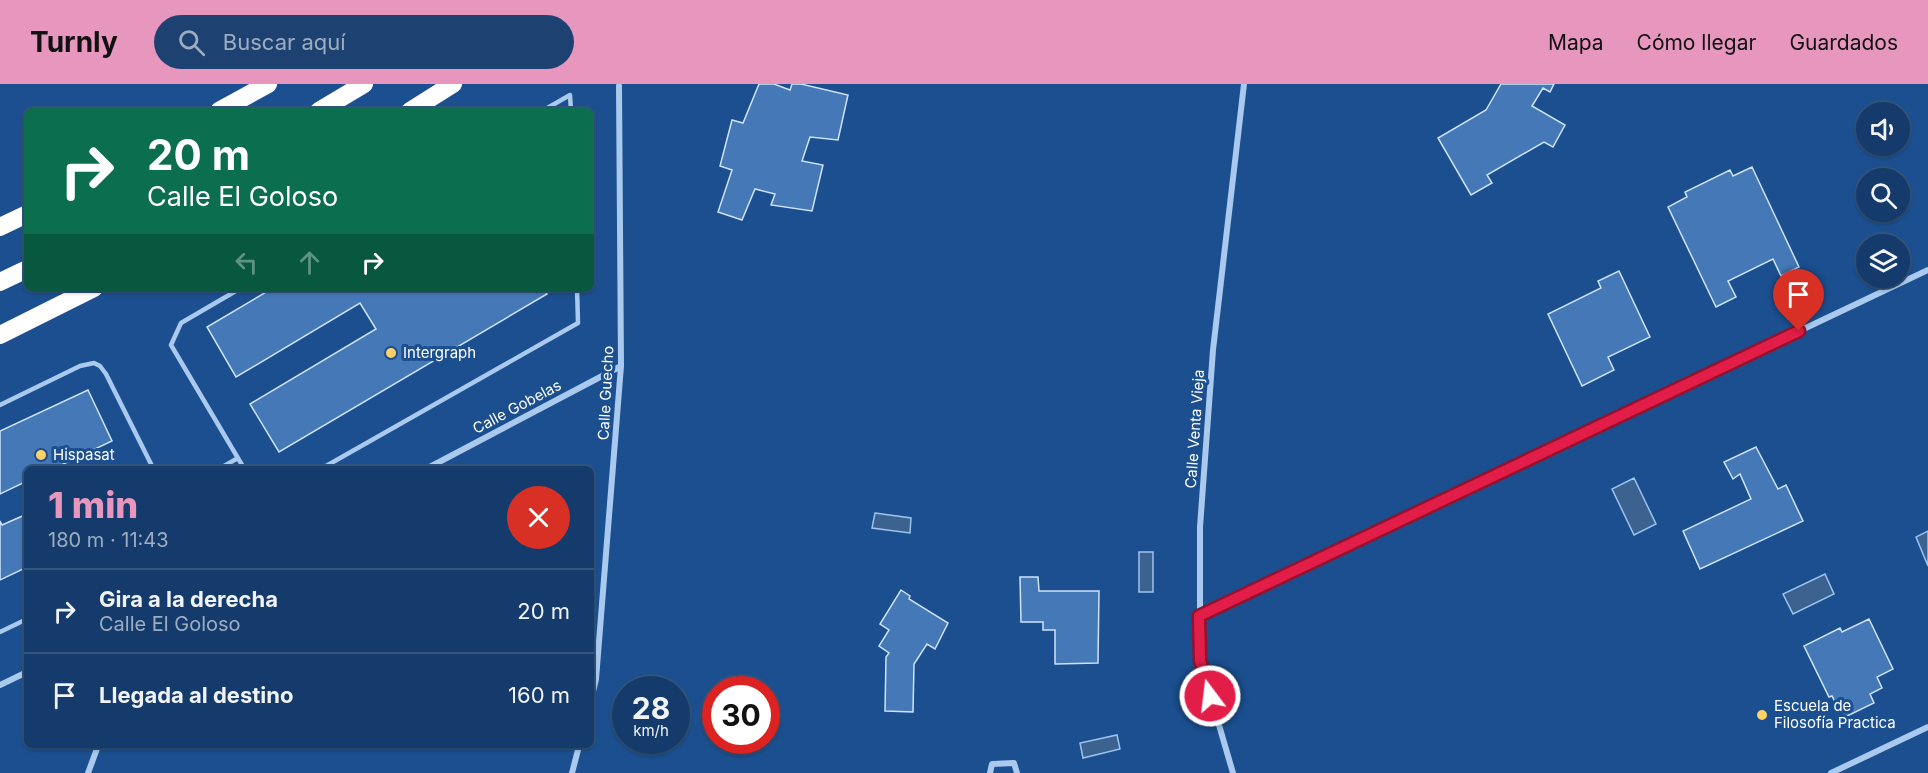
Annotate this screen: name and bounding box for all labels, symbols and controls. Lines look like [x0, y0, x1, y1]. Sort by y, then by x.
search box [154, 15, 574, 69]
text: Turnly [30, 25, 118, 59]
icon: search [175, 26, 208, 59]
text: Buscar aquí [223, 29, 346, 55]
text: Mapa [1548, 30, 1604, 55]
text: Cómo llegar [1637, 30, 1756, 55]
text: Guardados [1789, 30, 1898, 55]
map controls [1856, 102, 1910, 288]
button: sound [1856, 102, 1910, 156]
text: 20 m [147, 129, 250, 180]
icon: right [48, 132, 126, 210]
button: search [1856, 168, 1910, 222]
text: Calle El Goloso [147, 180, 338, 213]
button: layers [1856, 234, 1910, 288]
icon: left [230, 246, 263, 279]
icon: ahead [293, 246, 326, 279]
icon: right [356, 246, 389, 279]
pin [1773, 269, 1824, 331]
icon: arrive [1782, 278, 1815, 311]
place label: Intergraph [403, 343, 476, 362]
street label: Calle Guecho [594, 345, 617, 441]
marker: Intergraph [384, 346, 398, 360]
street label: Calle Venta Vieja [1181, 369, 1208, 489]
street label: Calle Gobelas [469, 375, 564, 438]
place label: Hispasat [53, 445, 115, 464]
marker: Hispasat [34, 448, 48, 462]
text: 1 min [48, 483, 138, 527]
button: close [507, 486, 570, 549]
text: 180 m · 11:43 [48, 528, 169, 552]
text: Gira a la derecha [99, 586, 278, 612]
icon: right [48, 595, 81, 628]
text: 20 m [517, 598, 570, 624]
text: Calle El Goloso [99, 612, 241, 636]
position arrow [1178, 664, 1242, 728]
speed limit sign: 30 [702, 676, 780, 754]
icon: arrive [48, 679, 81, 712]
text: Llegada al destino [99, 682, 293, 708]
text: 160 m [508, 682, 570, 708]
text: 28 [632, 690, 670, 726]
place label: Escuela de Filosofía Practica [1774, 696, 1896, 732]
marker: Escuela de Filosofía Practica [1755, 708, 1769, 722]
text: km/h [633, 721, 669, 740]

